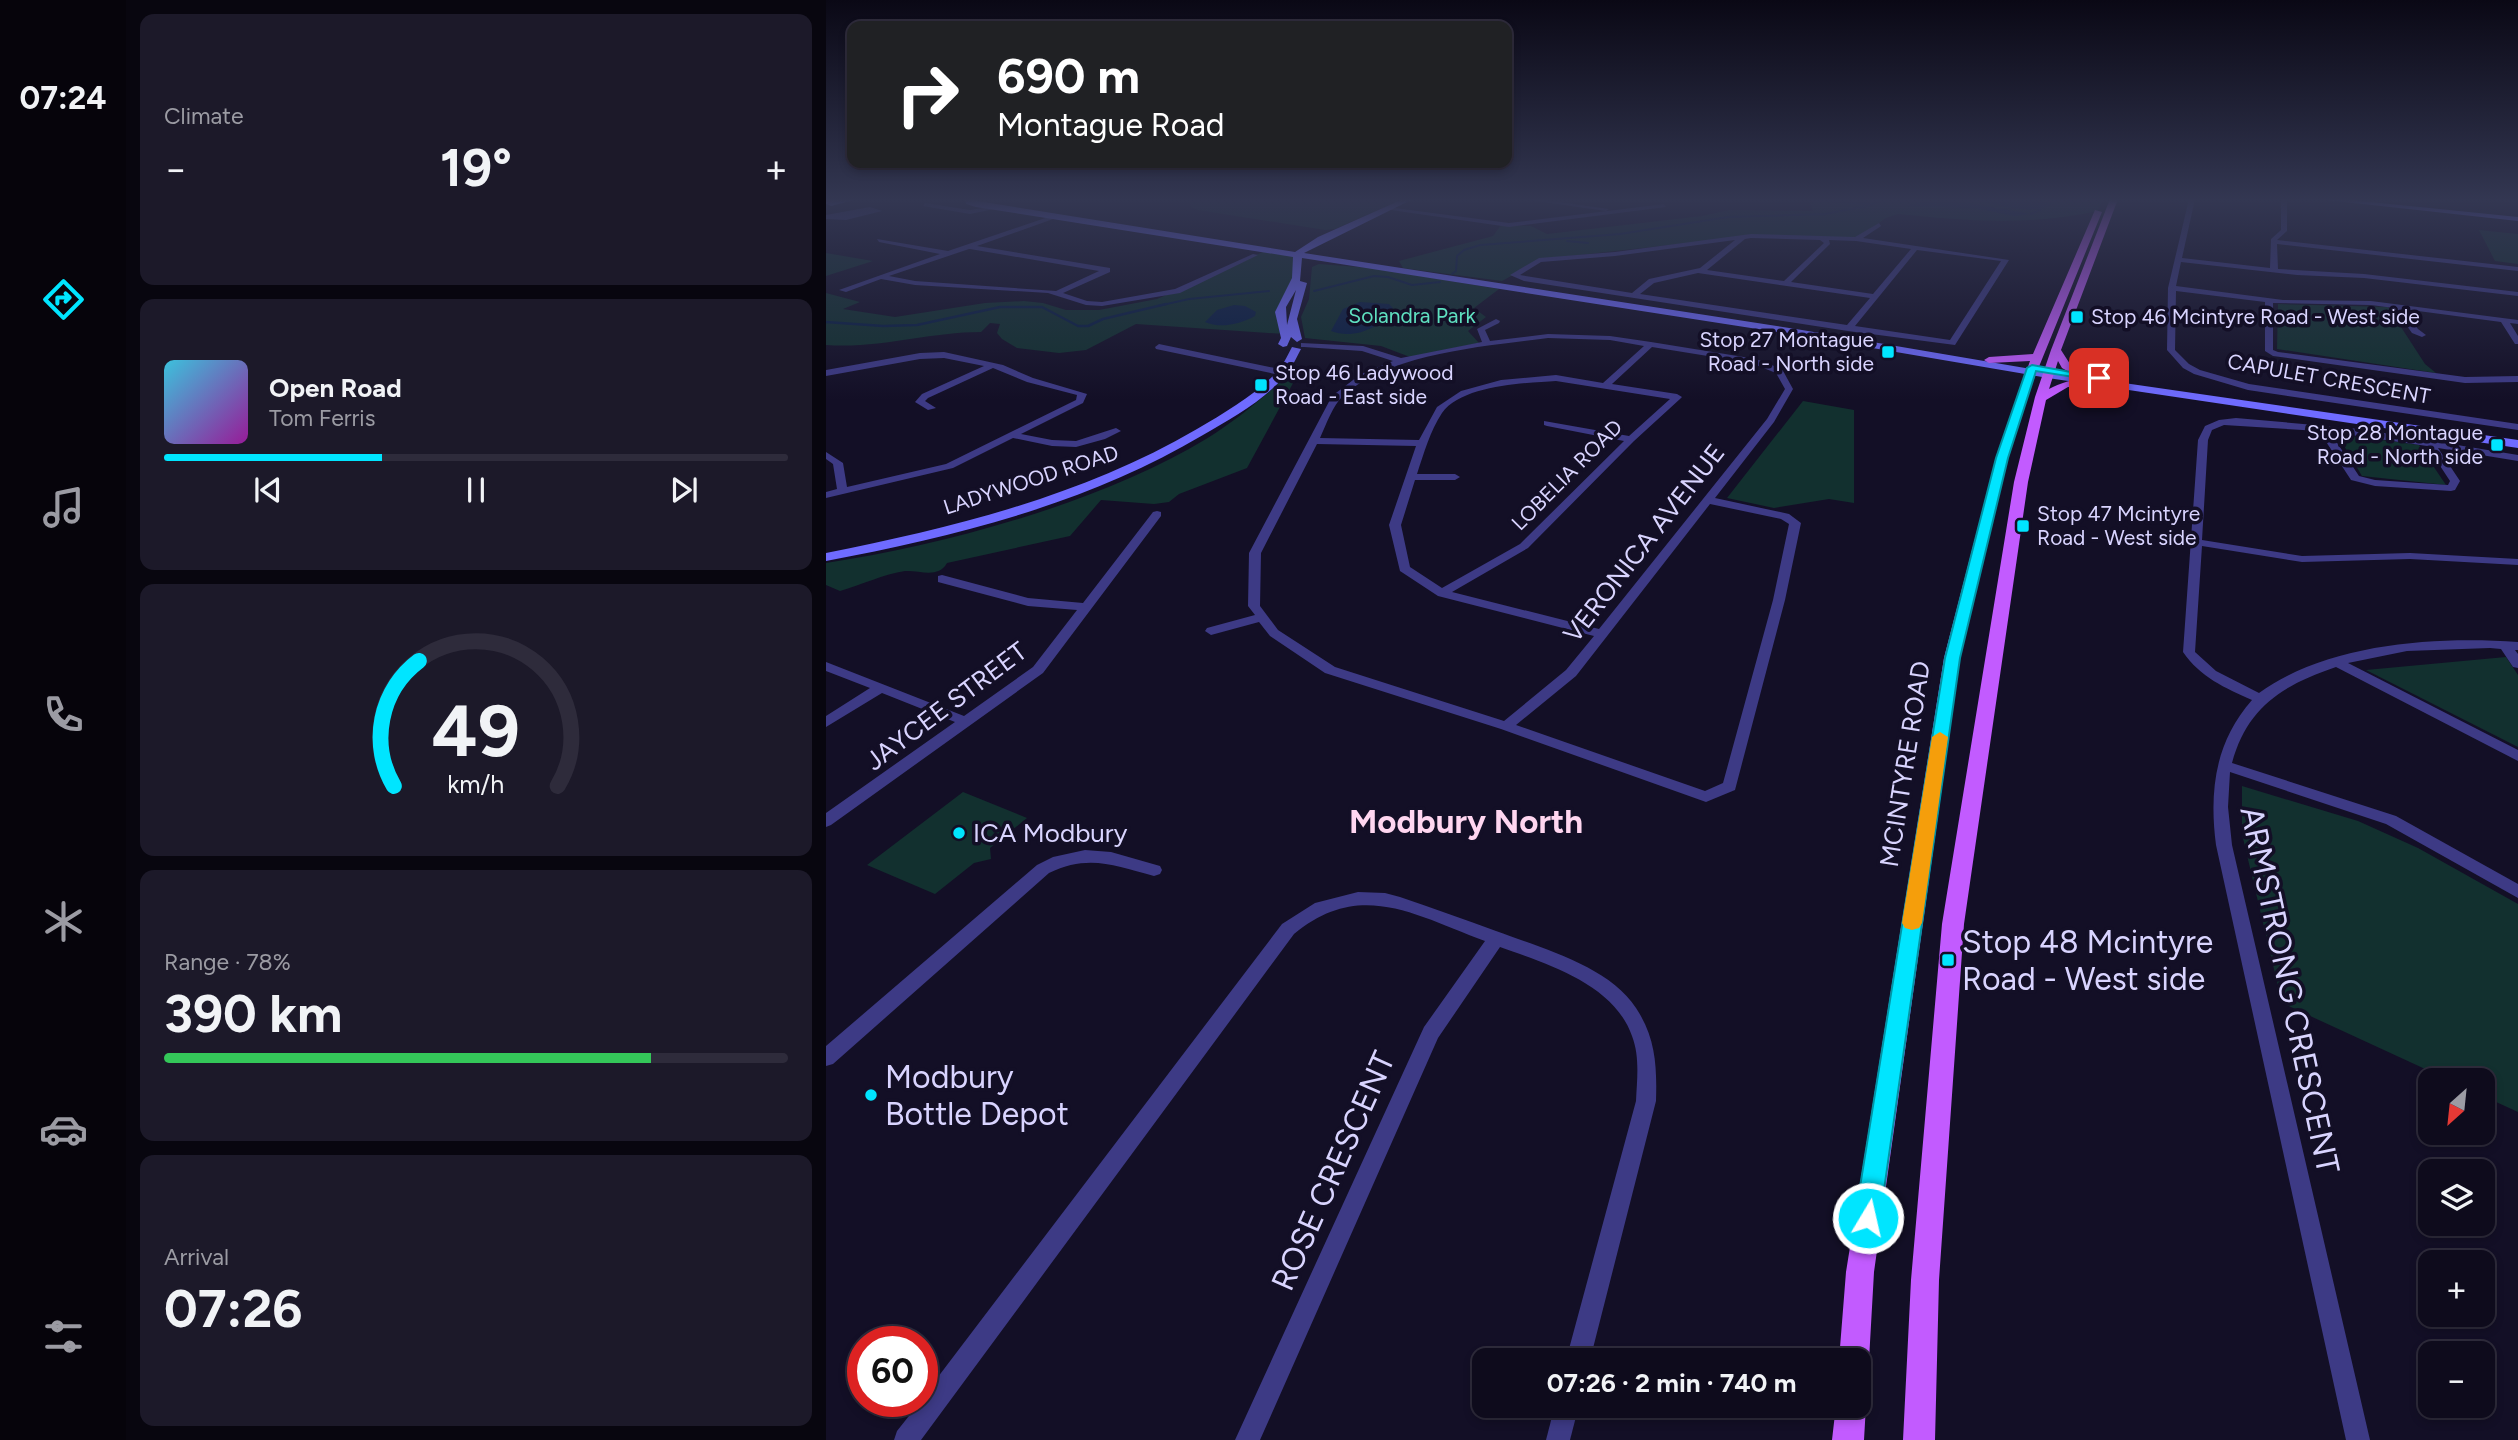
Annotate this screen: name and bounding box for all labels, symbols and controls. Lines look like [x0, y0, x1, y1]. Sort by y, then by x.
text: 690 m [997, 46, 1140, 105]
icon: right [882, 49, 973, 140]
text: 07:24 [20, 79, 106, 117]
text: Climate [164, 102, 243, 130]
text: Montague Road [997, 106, 1225, 144]
text: 19° [440, 137, 512, 199]
text: − [164, 146, 188, 192]
text: + [764, 146, 788, 192]
icon: directions [39, 275, 88, 324]
park label: Solandra Park [1348, 303, 1476, 328]
place label: Stop 46 Mcintyre Road - West side [2091, 304, 2420, 329]
marker: Stop 46 Mcintyre Road - West side [2069, 309, 2085, 325]
place label: Stop 27 Montague Road - North side [1699, 327, 1874, 376]
marker: Stop 27 Montague Road - North side [1880, 344, 1896, 360]
pin [2069, 348, 2129, 408]
street label: CAPULET CRESCENT [2226, 348, 2433, 409]
icon: arrive [2080, 359, 2118, 397]
place label: Stop 46 Ladywood Road - East side [1275, 360, 1454, 409]
text: Open Road [269, 372, 402, 404]
marker: Stop 46 Ladywood Road - East side [1253, 377, 1269, 393]
text: Tom Ferris [269, 404, 375, 432]
street label: LOBELIA ROAD [1506, 414, 1627, 535]
place label: Stop 28 Montague Road - North side [2307, 420, 2483, 469]
street label: VERONICA AVENUE [1556, 437, 1732, 649]
marker: Stop 28 Montague Road - North side [2489, 437, 2505, 453]
street label: LADYWOOD ROAD [940, 439, 1122, 520]
icon: previous [249, 471, 287, 509]
icon: pause [457, 471, 495, 509]
icon: next [665, 471, 703, 509]
icon: music [39, 483, 88, 532]
place label: Stop 47 Mcintyre Road - West side [2037, 501, 2200, 550]
marker: Stop 47 Mcintyre Road - West side [2015, 518, 2031, 534]
street label: JAYCEE STREET [859, 634, 1034, 777]
street label: MCINTYRE ROAD [1873, 659, 1937, 869]
text: 49 [432, 687, 520, 774]
icon: phone [39, 690, 88, 739]
text: km/h [447, 769, 505, 799]
district label: Modbury North [1349, 802, 1583, 841]
street label: ARMSTRONG CRESCENT [2233, 803, 2348, 1177]
place label: ICA Modbury [973, 817, 1128, 849]
marker: ICA Modbury [951, 825, 967, 841]
icon: climate [39, 897, 88, 946]
place label: Stop 48 Mcintyre Road - West side [1962, 923, 2213, 998]
text: Range · 78% [164, 948, 291, 976]
marker: Stop 48 Mcintyre Road - West side [1940, 952, 1956, 968]
text: 390 km [164, 983, 342, 1045]
street label: ROSE CRESCENT [1263, 1045, 1403, 1296]
place label: Modbury Bottle Depot [885, 1058, 1069, 1133]
north arrow [2418, 1068, 2496, 1144]
map controls [2418, 1068, 2495, 1418]
marker: Modbury Bottle Depot [863, 1087, 879, 1103]
icon: car [39, 1105, 88, 1154]
button: layers [2418, 1159, 2495, 1236]
position arrow [1831, 1181, 1905, 1255]
text: Arrival [164, 1243, 229, 1271]
button: + [2418, 1250, 2495, 1327]
text: 07:26 [164, 1278, 303, 1340]
icon: filters [39, 1312, 88, 1361]
speed limit sign: 60 [847, 1326, 938, 1417]
button: − [2418, 1341, 2495, 1418]
text: 07:26 · 2 min · 740 m [1547, 1367, 1796, 1399]

